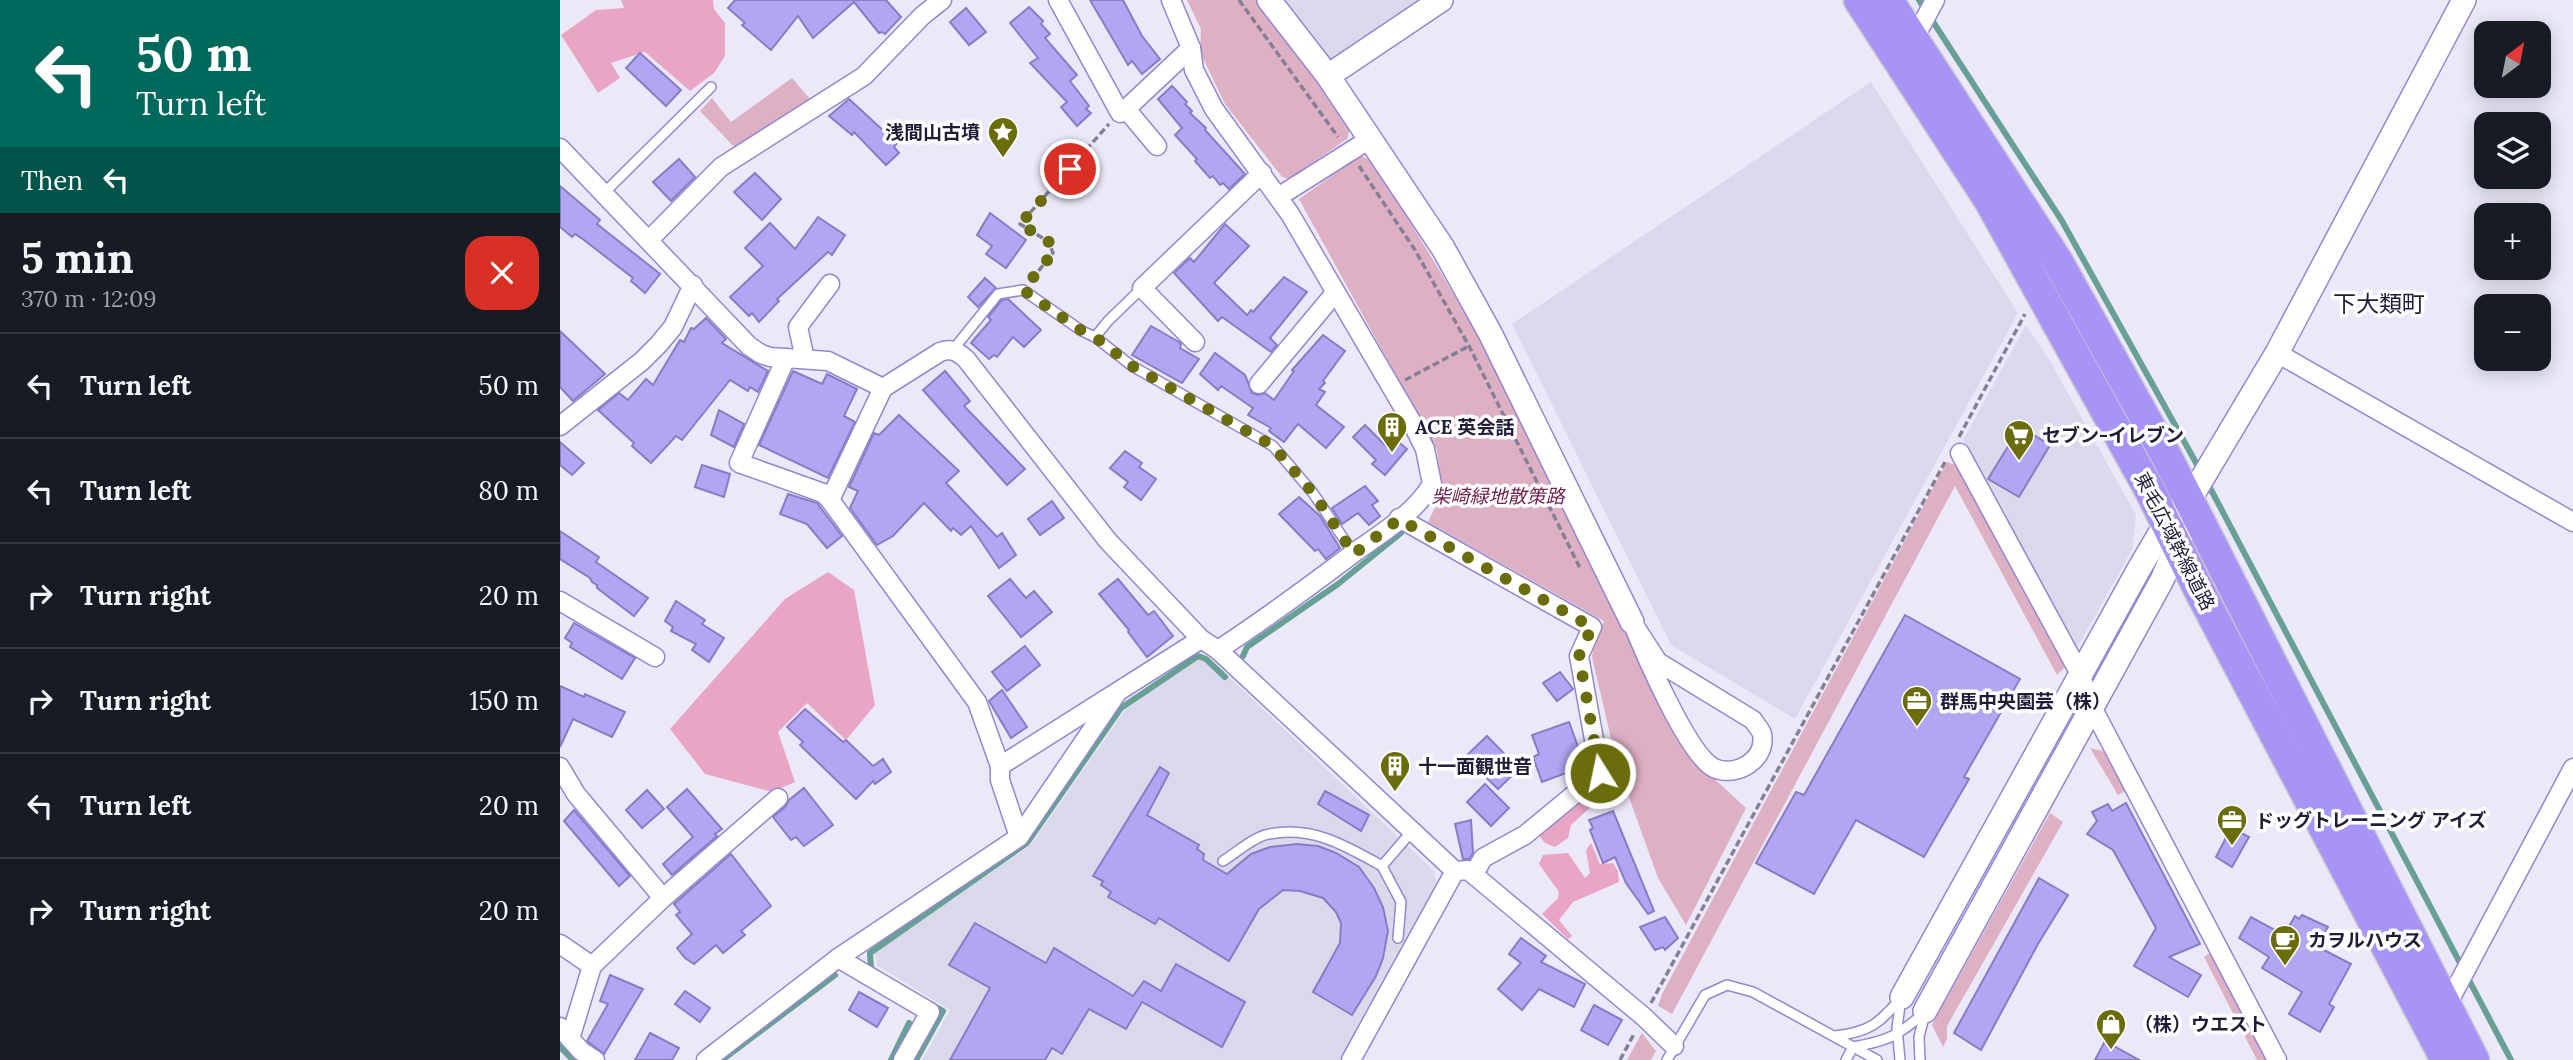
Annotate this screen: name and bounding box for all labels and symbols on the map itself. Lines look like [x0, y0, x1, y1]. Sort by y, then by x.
north arrow [2474, 21, 2552, 98]
place icon: 浅間山古墳 [986, 115, 1020, 159]
place label: 浅間山古墳 [885, 120, 980, 144]
pin [1040, 139, 1100, 199]
district label: 下大類町 [2333, 289, 2425, 318]
building icon: ACE 英会話 [1375, 410, 1409, 454]
place label: ACE 英会話 [1415, 415, 1514, 439]
supermarket icon: セブン-イレブン [2002, 418, 2036, 462]
place label: セブン-イレブン [2042, 423, 2184, 447]
street label: 東毛広域幹線道路 [2130, 468, 2220, 614]
park label: 柴崎緑地散策路 [1431, 484, 1566, 508]
office icon: 群馬中央園芸（株） [1900, 684, 1934, 728]
place label: 群馬中央園芸（株） [1940, 689, 2111, 713]
position arrow [1563, 736, 1637, 810]
building icon: 十一面観世音 [1378, 749, 1412, 793]
place label: 十一面観世音 [1418, 754, 1532, 778]
office icon: ドッグトレーニング アイズ [2215, 803, 2249, 847]
place label: ドッグトレーニング アイズ [2255, 808, 2486, 832]
cafe icon: カヲルハウス [2268, 923, 2302, 967]
place label: カヲルハウス [2308, 928, 2422, 952]
shop icon: （株）ウエスト [2094, 1007, 2128, 1051]
place label: （株）ウエスト [2134, 1012, 2267, 1036]

